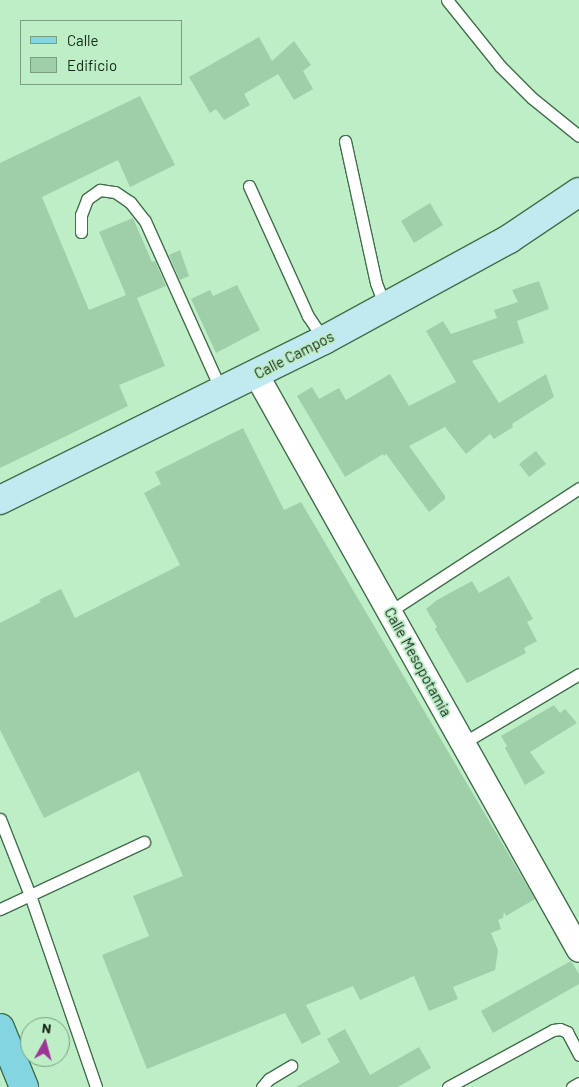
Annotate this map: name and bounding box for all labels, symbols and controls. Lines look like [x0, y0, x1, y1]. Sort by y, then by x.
legend [20, 20, 182, 85]
text: Calle [67, 31, 99, 49]
text: Edificio [67, 56, 117, 74]
street label: Calle Campos [251, 327, 337, 383]
street label: Calle Mesopotamia [381, 604, 455, 720]
north arrow [20, 1017, 70, 1067]
text: N [41, 1019, 52, 1037]

